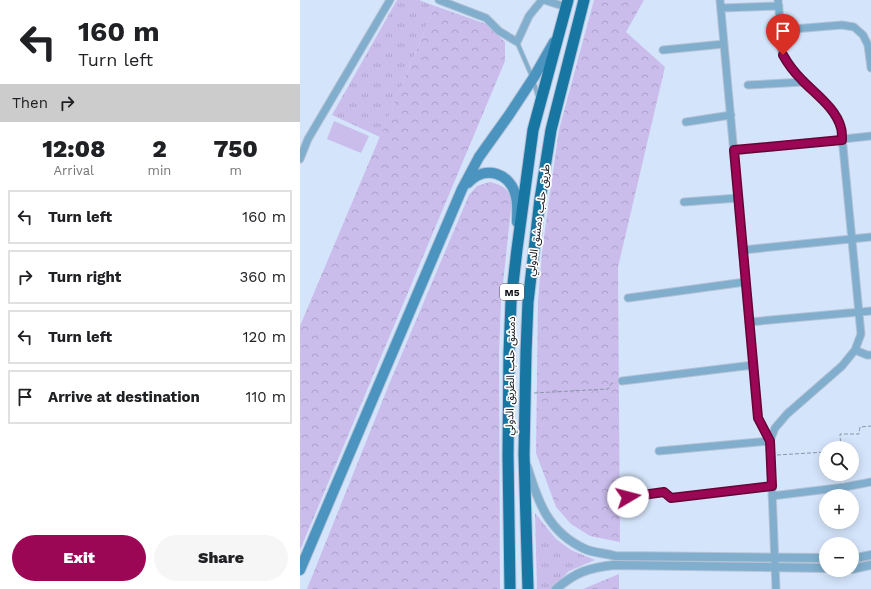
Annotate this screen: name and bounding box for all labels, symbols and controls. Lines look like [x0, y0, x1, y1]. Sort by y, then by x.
pin [766, 14, 800, 55]
text: 160 m [78, 15, 160, 48]
icon: left [12, 16, 64, 68]
icon: arrive [772, 20, 794, 42]
text: Turn left [78, 49, 153, 70]
icon: right [56, 92, 78, 114]
text: Then [12, 94, 48, 112]
text: 12:08 [42, 135, 105, 163]
text: 2 [152, 135, 167, 163]
text: 750 [214, 135, 258, 163]
text: Arrival [53, 163, 94, 178]
text: min [148, 163, 171, 178]
text: m [230, 163, 242, 178]
street label: طريق حلب دمشق الدولي [524, 163, 555, 277]
icon: left [14, 206, 36, 228]
text: Turn left [48, 208, 112, 226]
text: 160 m [242, 208, 286, 226]
icon: right [14, 266, 36, 288]
text: Turn right [48, 268, 121, 286]
text: 360 m [239, 268, 286, 286]
road number: M5 [500, 284, 524, 300]
street label: دمشق حلب الطريق الدولي [503, 316, 521, 436]
icon: left [14, 326, 36, 348]
text: Turn left [48, 328, 112, 346]
text: 120 m [243, 328, 286, 346]
icon: arrive [14, 386, 36, 408]
text: Arrive at destination [48, 388, 200, 406]
text: 110 m [246, 388, 286, 406]
map controls [819, 441, 859, 577]
button: search [819, 441, 859, 481]
position arrow [607, 476, 649, 518]
button: + [819, 489, 859, 529]
button: Exit [12, 535, 146, 581]
button: Share [154, 535, 288, 581]
button: − [819, 537, 859, 577]

